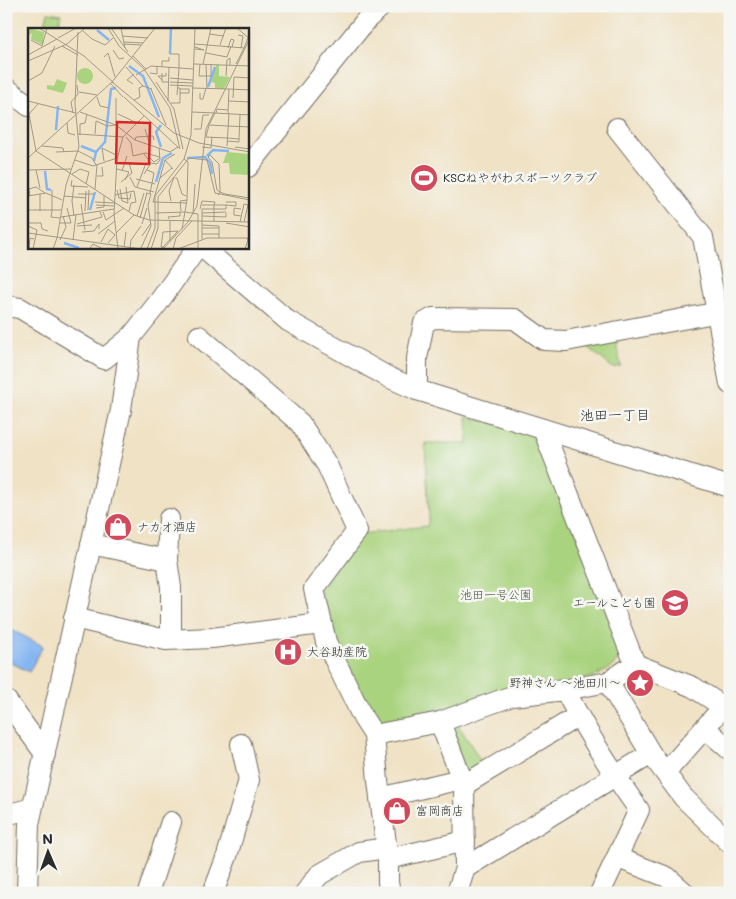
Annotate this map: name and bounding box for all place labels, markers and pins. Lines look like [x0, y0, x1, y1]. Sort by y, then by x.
sports icon: KSCねやがわスポーツクラブ [409, 163, 439, 193]
place label: KSCねやがわスポーツクラブ [443, 169, 597, 185]
shop icon: ナカオ酒店 [103, 512, 133, 542]
place label: ナカオ酒店 [137, 518, 197, 534]
school or university icon: エールこども園 [660, 588, 690, 618]
place label: エールこども園 [573, 594, 656, 610]
hospital icon: 大谷助産院 [273, 637, 303, 667]
place label: 大谷助産院 [307, 643, 367, 659]
place icon: 野神さん ～池田川～ [625, 668, 655, 698]
place label: 野神さん ～池田川～ [509, 674, 621, 690]
shop icon: 富岡商店 [382, 796, 412, 826]
place label: 富岡商店 [416, 802, 464, 818]

